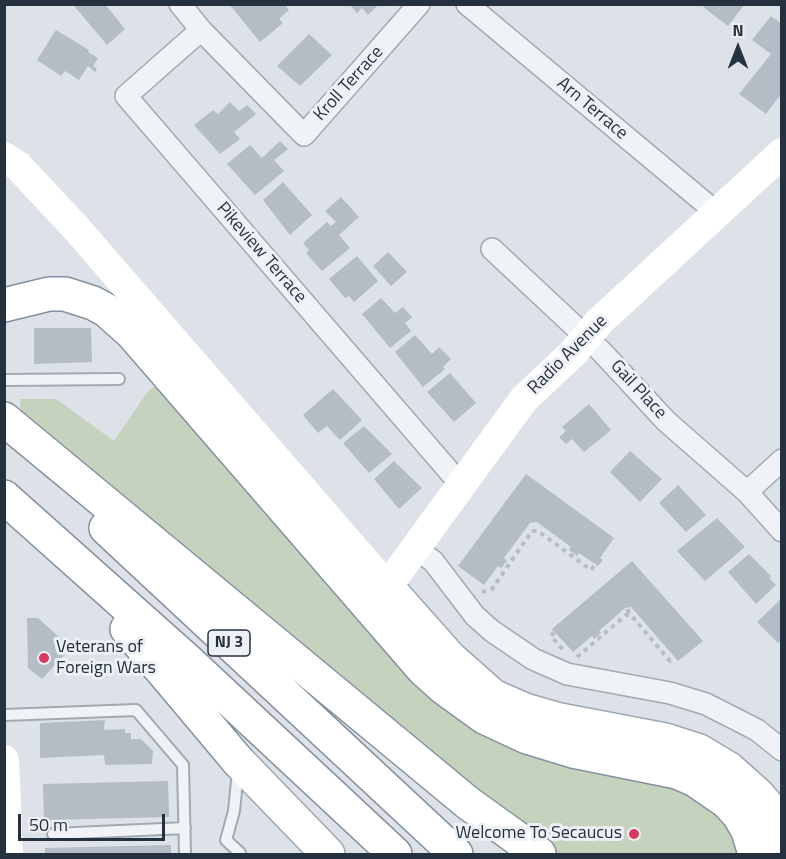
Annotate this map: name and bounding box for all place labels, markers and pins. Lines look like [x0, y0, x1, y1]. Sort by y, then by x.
place label: Veterans of Foreign Wars [56, 637, 156, 680]
marker: Veterans of Foreign Wars [37, 651, 51, 665]
place label: Welcome To Secaucus [455, 823, 622, 845]
marker: Welcome To Secaucus [627, 827, 641, 841]

